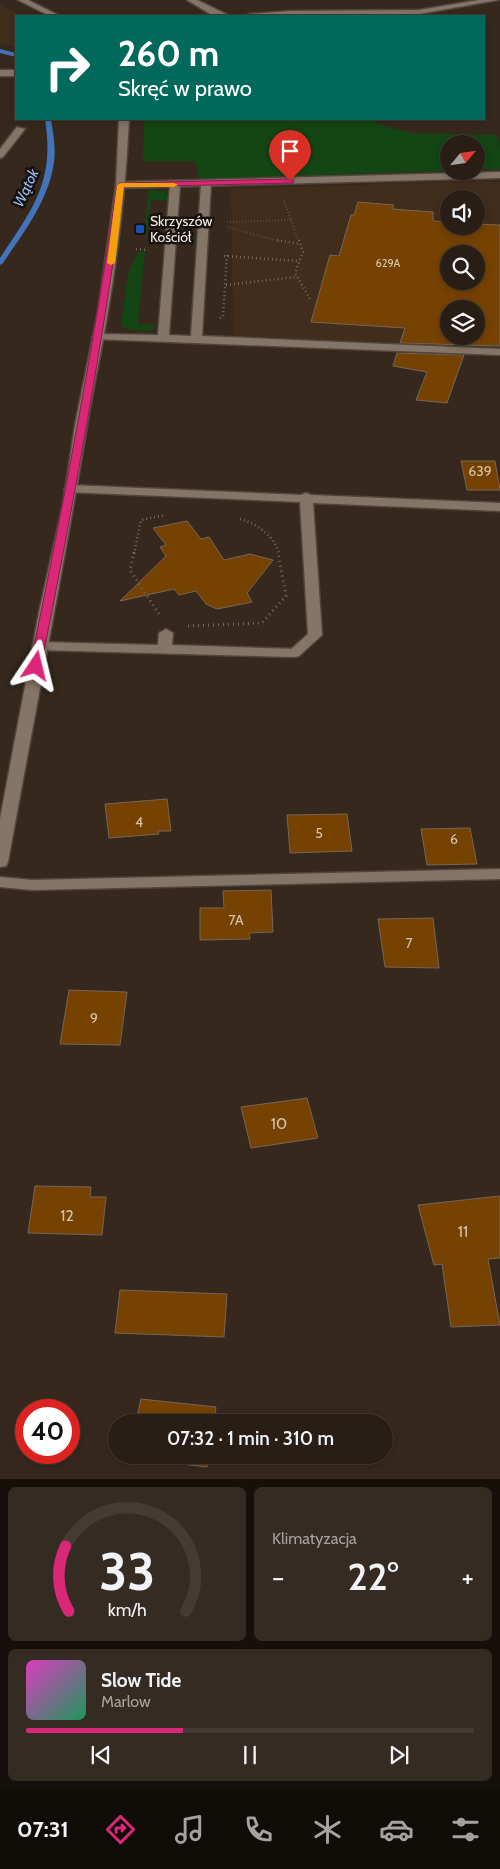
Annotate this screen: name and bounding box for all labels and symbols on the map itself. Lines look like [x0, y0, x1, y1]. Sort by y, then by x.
pin [269, 130, 311, 181]
north arrow [440, 135, 485, 180]
water label: Wątok [9, 166, 43, 210]
place label: Skrzyszów Kościół [150, 212, 212, 246]
marker: Skrzyszów Kościół [134, 223, 146, 235]
house number: 629A [376, 256, 401, 270]
house number: 639 [468, 462, 492, 480]
position arrow [9, 639, 61, 691]
house number: 4 [135, 813, 143, 831]
house number: 5 [315, 824, 323, 842]
house number: 6 [450, 830, 458, 848]
house number: 7A [228, 911, 244, 929]
house number: 7 [405, 934, 413, 952]
house number: 9 [90, 1009, 98, 1027]
house number: 10 [271, 1114, 287, 1133]
house number: 12 [60, 1206, 74, 1225]
house number: 11 [458, 1222, 468, 1241]
speed limit sign: 40 [15, 1399, 80, 1464]

